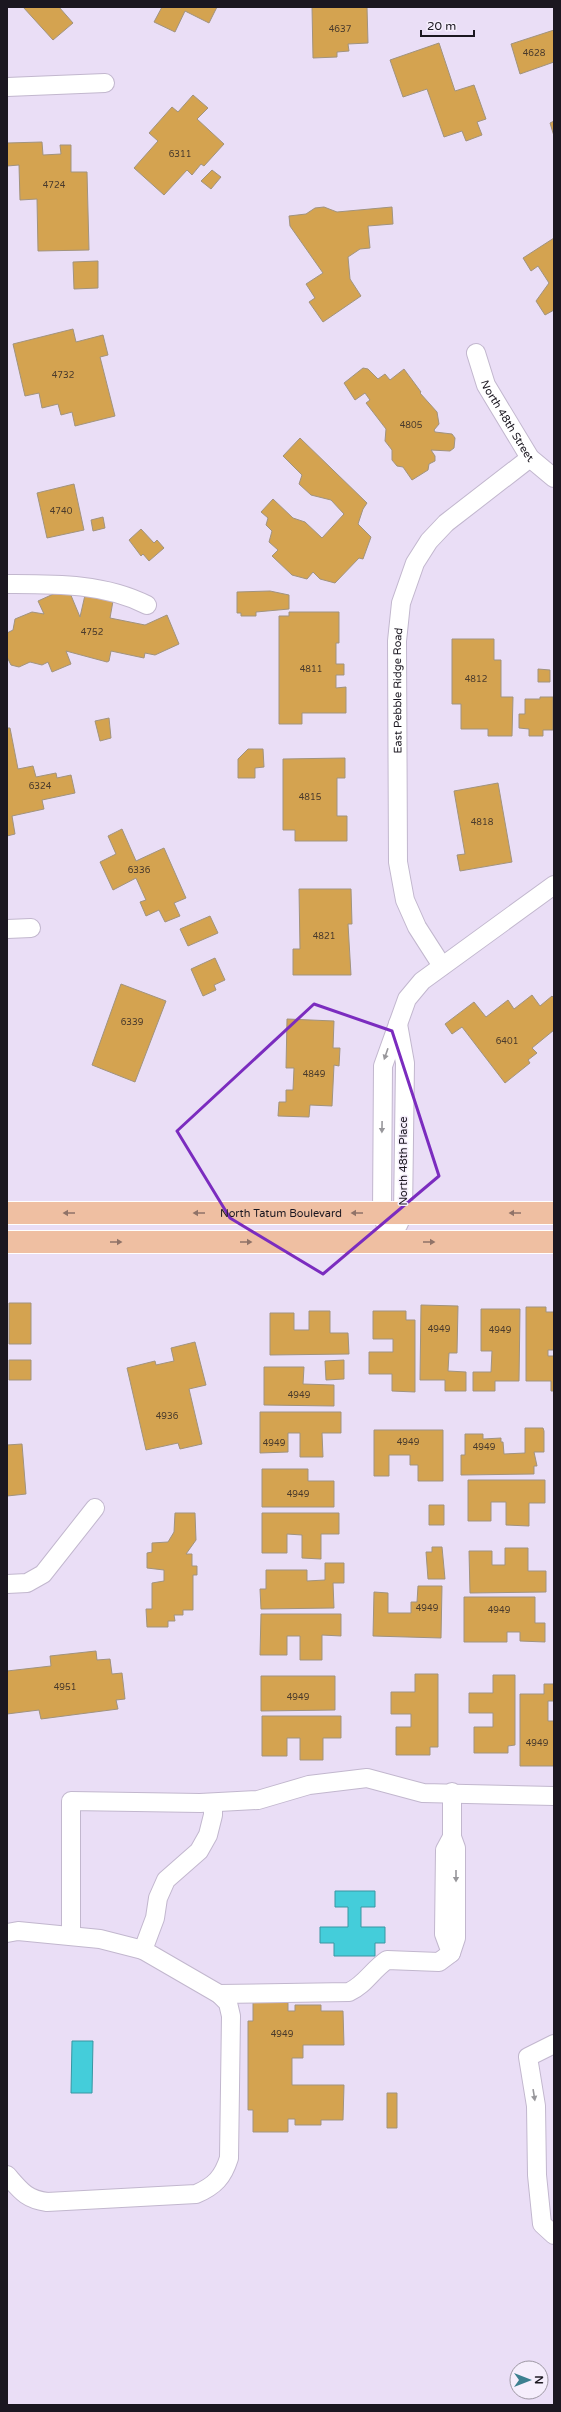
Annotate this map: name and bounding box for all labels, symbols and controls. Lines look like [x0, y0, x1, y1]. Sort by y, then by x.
scale bar [421, 12, 474, 38]
text: 20 m [427, 19, 456, 33]
house number: 4637 [329, 24, 352, 35]
house number: 4628 [523, 48, 546, 59]
house number: 6311 [169, 149, 191, 160]
house number: 4724 [43, 180, 66, 191]
house number: 4732 [52, 370, 74, 381]
street label: North 48th Street [478, 379, 536, 465]
house number: 4805 [400, 420, 423, 431]
house number: 4740 [50, 506, 73, 517]
house number: 4752 [81, 627, 103, 638]
street label: East Pebble Ridge Road [391, 627, 405, 754]
house number: 4811 [300, 664, 322, 675]
house number: 4812 [465, 674, 487, 685]
house number: 6324 [29, 781, 52, 792]
house number: 4815 [299, 792, 322, 803]
house number: 4818 [471, 817, 494, 828]
house number: 6336 [128, 865, 151, 876]
house number: 4821 [313, 931, 335, 942]
house number: 6339 [121, 1017, 144, 1028]
house number: 6401 [496, 1036, 518, 1047]
one-way arrow [383, 1048, 389, 1060]
house number: 4849 [303, 1069, 326, 1080]
street label: North 48th Place [397, 1116, 410, 1206]
one-way arrow [379, 1121, 385, 1134]
street label: North Tatum Boulevard [220, 1207, 342, 1220]
one-way arrow [62, 1210, 75, 1216]
one-way arrow [192, 1210, 205, 1216]
one-way arrow [350, 1210, 363, 1216]
one-way arrow [508, 1210, 521, 1216]
one-way arrow [110, 1239, 123, 1245]
one-way arrow [240, 1239, 253, 1245]
one-way arrow [423, 1239, 436, 1245]
house number: 4949 [428, 1324, 451, 1335]
house number: 4949 [489, 1325, 512, 1336]
house number: 4949 [288, 1390, 311, 1401]
house number: 4936 [156, 1411, 179, 1422]
house number: 4949 [397, 1437, 420, 1448]
house number: 4949 [263, 1438, 286, 1449]
house number: 4949 [473, 1442, 496, 1453]
house number: 4949 [287, 1489, 310, 1500]
house number: 4949 [416, 1603, 439, 1614]
house number: 4949 [488, 1605, 511, 1616]
house number: 4951 [54, 1682, 76, 1693]
house number: 4949 [287, 1692, 310, 1703]
house number: 4949 [526, 1738, 549, 1749]
one-way arrow [453, 1870, 459, 1883]
house number: 4949 [271, 2029, 294, 2040]
one-way arrow [531, 2089, 537, 2101]
north arrow [509, 2360, 549, 2400]
text: N [532, 2376, 545, 2384]

